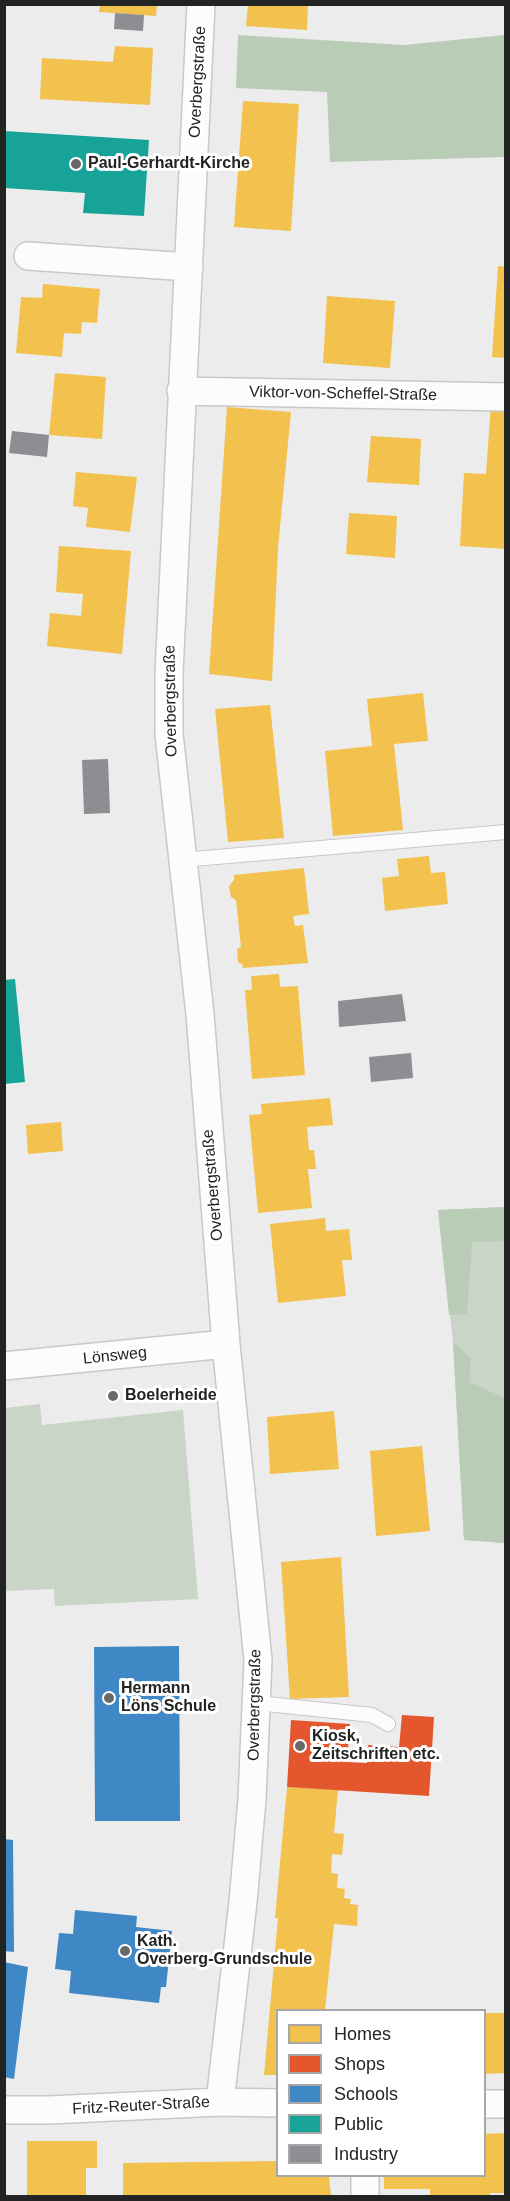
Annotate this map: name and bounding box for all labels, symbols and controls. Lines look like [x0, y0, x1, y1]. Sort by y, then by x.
street label: Overbergstraße [185, 26, 211, 138]
place label: Paul-Gerhardt-Kirche [88, 154, 250, 174]
marker: Paul-Gerhardt-Kirche [69, 157, 83, 171]
street label: Viktor-von-Scheffel-Straße [249, 383, 437, 405]
street label: Overbergstraße [160, 645, 182, 757]
street label: Overbergstraße [199, 1128, 227, 1242]
street label: Lönsweg [82, 1343, 148, 1369]
place label: Boelerheide [125, 1386, 217, 1406]
marker: Boelerheide [106, 1389, 120, 1403]
street label: Overbergstraße [244, 1649, 266, 1761]
place label: Hermann Löns Schule [121, 1679, 216, 1717]
marker: Hermann Löns Schule [102, 1691, 116, 1705]
place label: Kiosk, Zeitschriften etc. [312, 1727, 440, 1765]
marker: Kiosk, Zeitschriften etc. [293, 1739, 307, 1753]
place label: Kath. Overberg-Grundschule [137, 1932, 312, 1970]
marker: Kath. Overberg-Grundschule [118, 1944, 132, 1958]
legend [276, 2009, 486, 2177]
text: Homes [334, 2024, 391, 2044]
text: Shops [334, 2054, 385, 2074]
text: Schools [334, 2084, 398, 2104]
street label: Fritz-Reuter-Straße [72, 2093, 210, 2119]
text: Public [334, 2114, 383, 2134]
text: Industry [334, 2144, 398, 2164]

